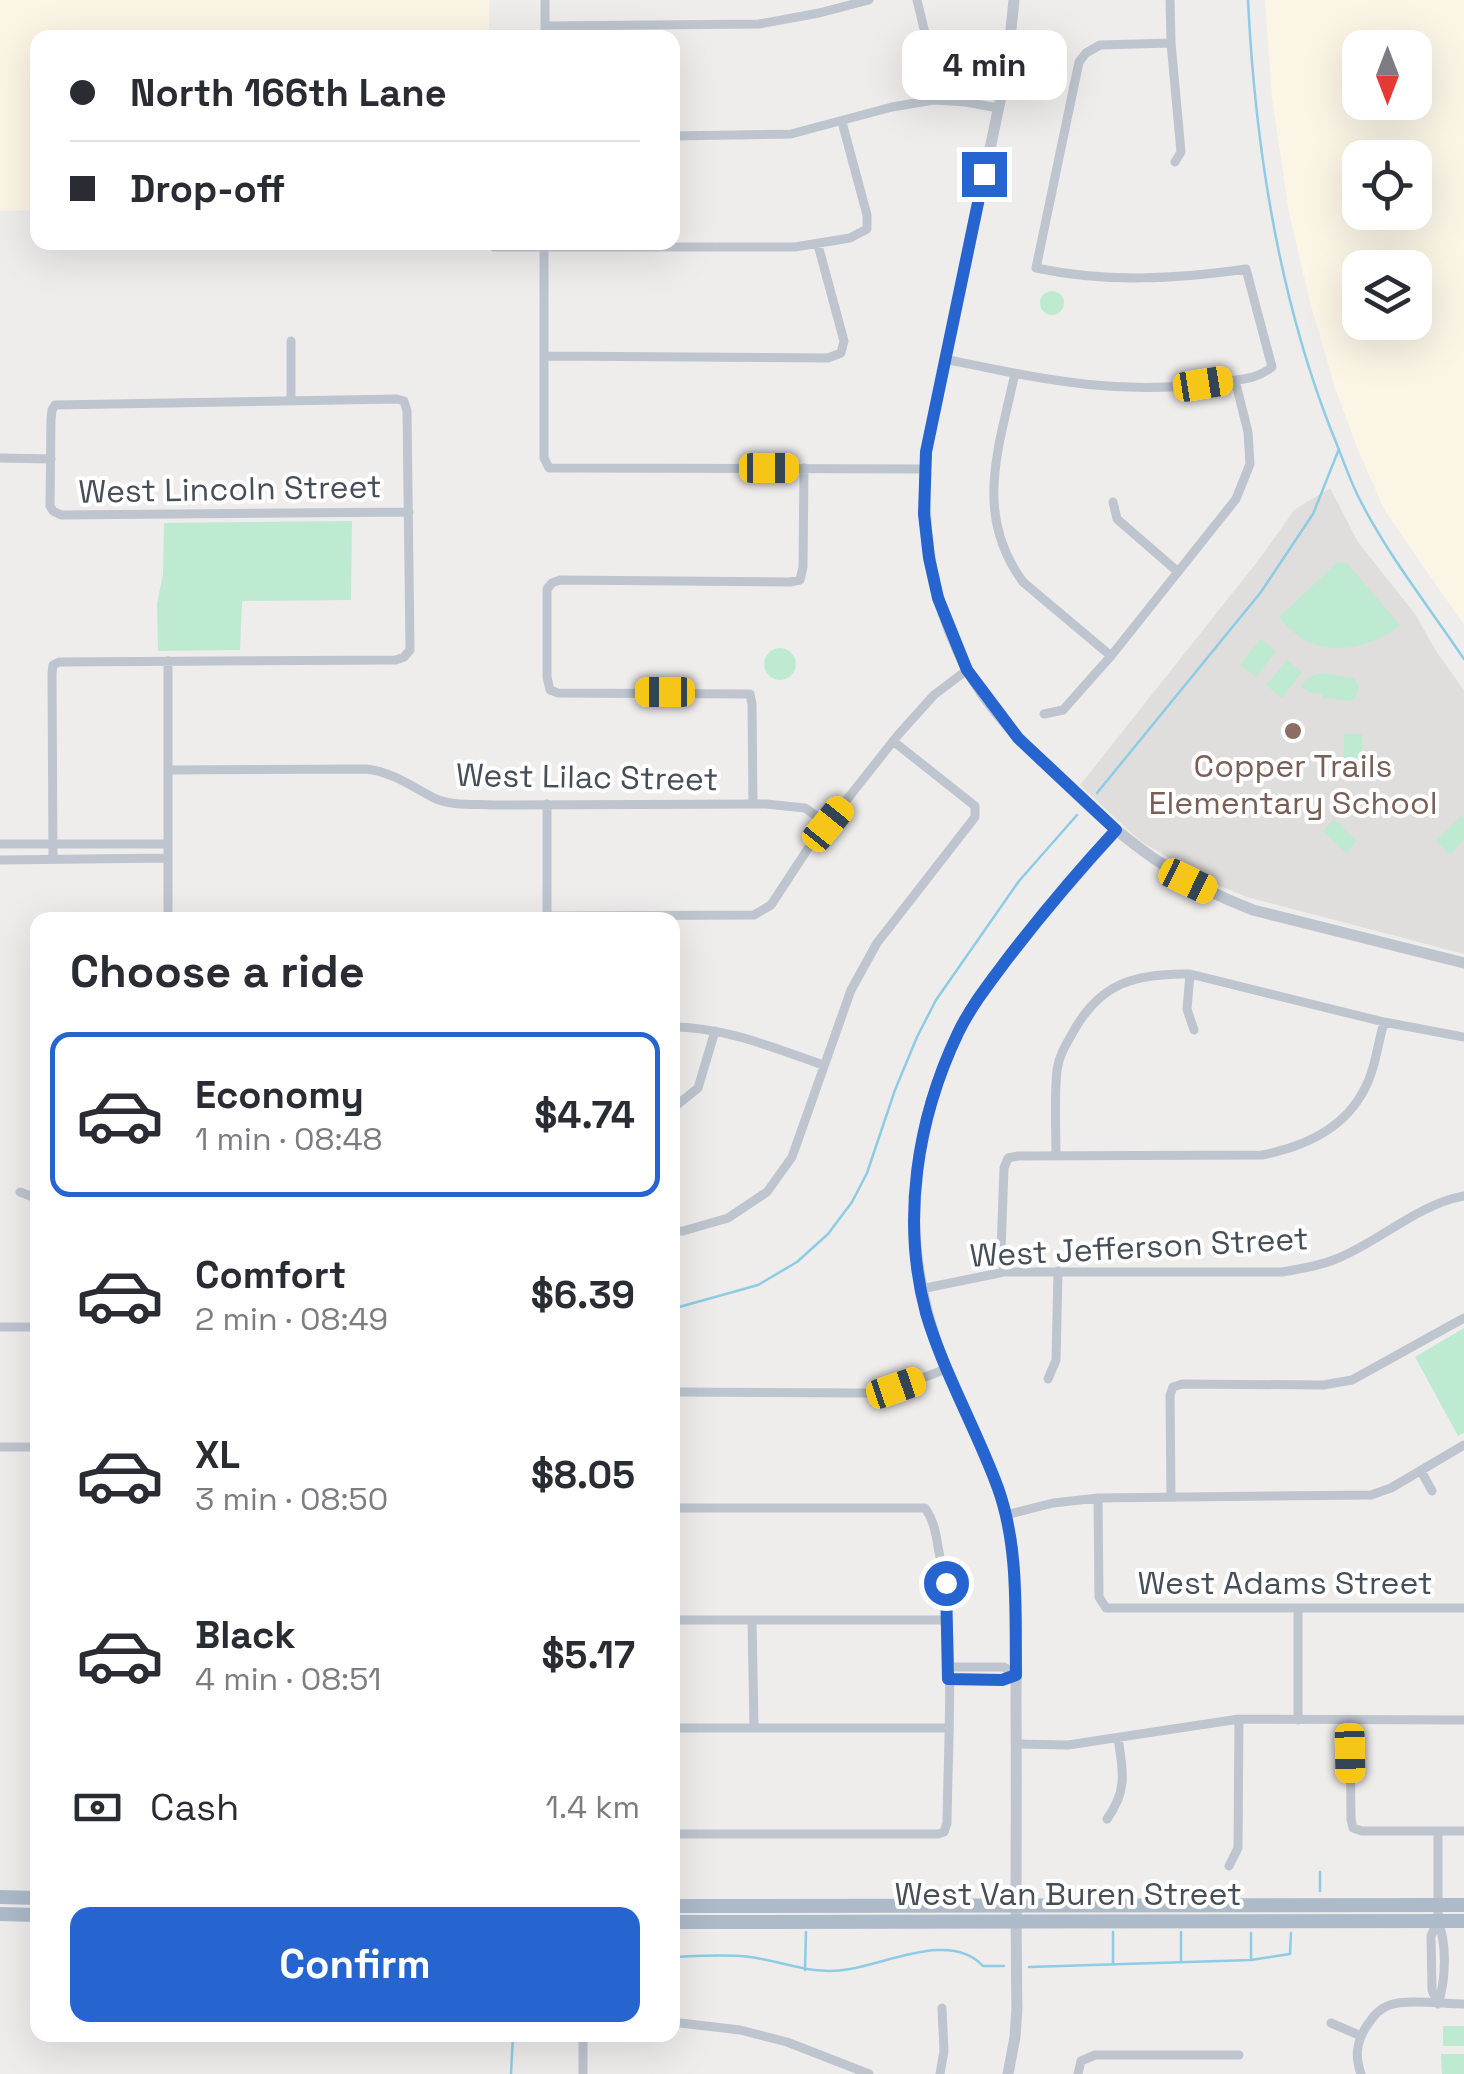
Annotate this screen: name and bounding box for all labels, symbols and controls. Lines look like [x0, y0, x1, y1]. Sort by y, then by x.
callout: 4 min [902, 29, 1066, 99]
north arrow [1342, 30, 1432, 120]
map controls [1342, 30, 1432, 340]
text: 4 min [942, 45, 1027, 85]
text: North 166th Lane [130, 69, 447, 117]
button: locate [1342, 140, 1432, 230]
route end [962, 152, 1007, 197]
text: Drop-off [130, 165, 285, 213]
button: layers [1342, 250, 1432, 340]
car [1171, 364, 1235, 404]
car [739, 453, 799, 483]
street label: West Lincoln Street [78, 466, 382, 512]
car [635, 677, 695, 707]
marker: Copper Trails Elementary School [1282, 720, 1304, 742]
place label: Copper Trails Elementary School [1148, 746, 1438, 823]
street label: West Lilac Street [456, 755, 718, 799]
car [797, 791, 859, 857]
car [1154, 854, 1222, 908]
text: Choose a ride [70, 943, 365, 1000]
icon: car [75, 1070, 165, 1160]
text: Economy [195, 1071, 364, 1119]
text: $4.74 [534, 1091, 635, 1139]
text: 1 min · 08:48 [195, 1119, 383, 1159]
street label: West Jefferson Street [969, 1218, 1309, 1276]
icon: car [75, 1250, 165, 1340]
text: Comfort [195, 1251, 346, 1299]
text: $6.39 [531, 1271, 635, 1319]
text: 2 min · 08:49 [195, 1299, 388, 1339]
car [863, 1364, 929, 1412]
icon: car [75, 1430, 165, 1520]
text: XL [195, 1431, 240, 1479]
text: $8.05 [531, 1451, 635, 1499]
text: 3 min · 08:50 [195, 1479, 388, 1519]
route start [924, 1561, 969, 1606]
street label: West Adams Street [1137, 1563, 1433, 1603]
icon: car [75, 1610, 165, 1700]
text: Black [195, 1611, 296, 1659]
text: $5.17 [542, 1631, 635, 1679]
text: 4 min · 08:51 [195, 1659, 381, 1699]
car [1334, 1723, 1366, 1783]
icon: cash [70, 1780, 125, 1835]
text: Cash [150, 1783, 239, 1831]
text: 1.4 km [546, 1787, 640, 1827]
street label: West Van Buren Street [894, 1874, 1242, 1914]
button: Confirm [70, 1907, 640, 2022]

